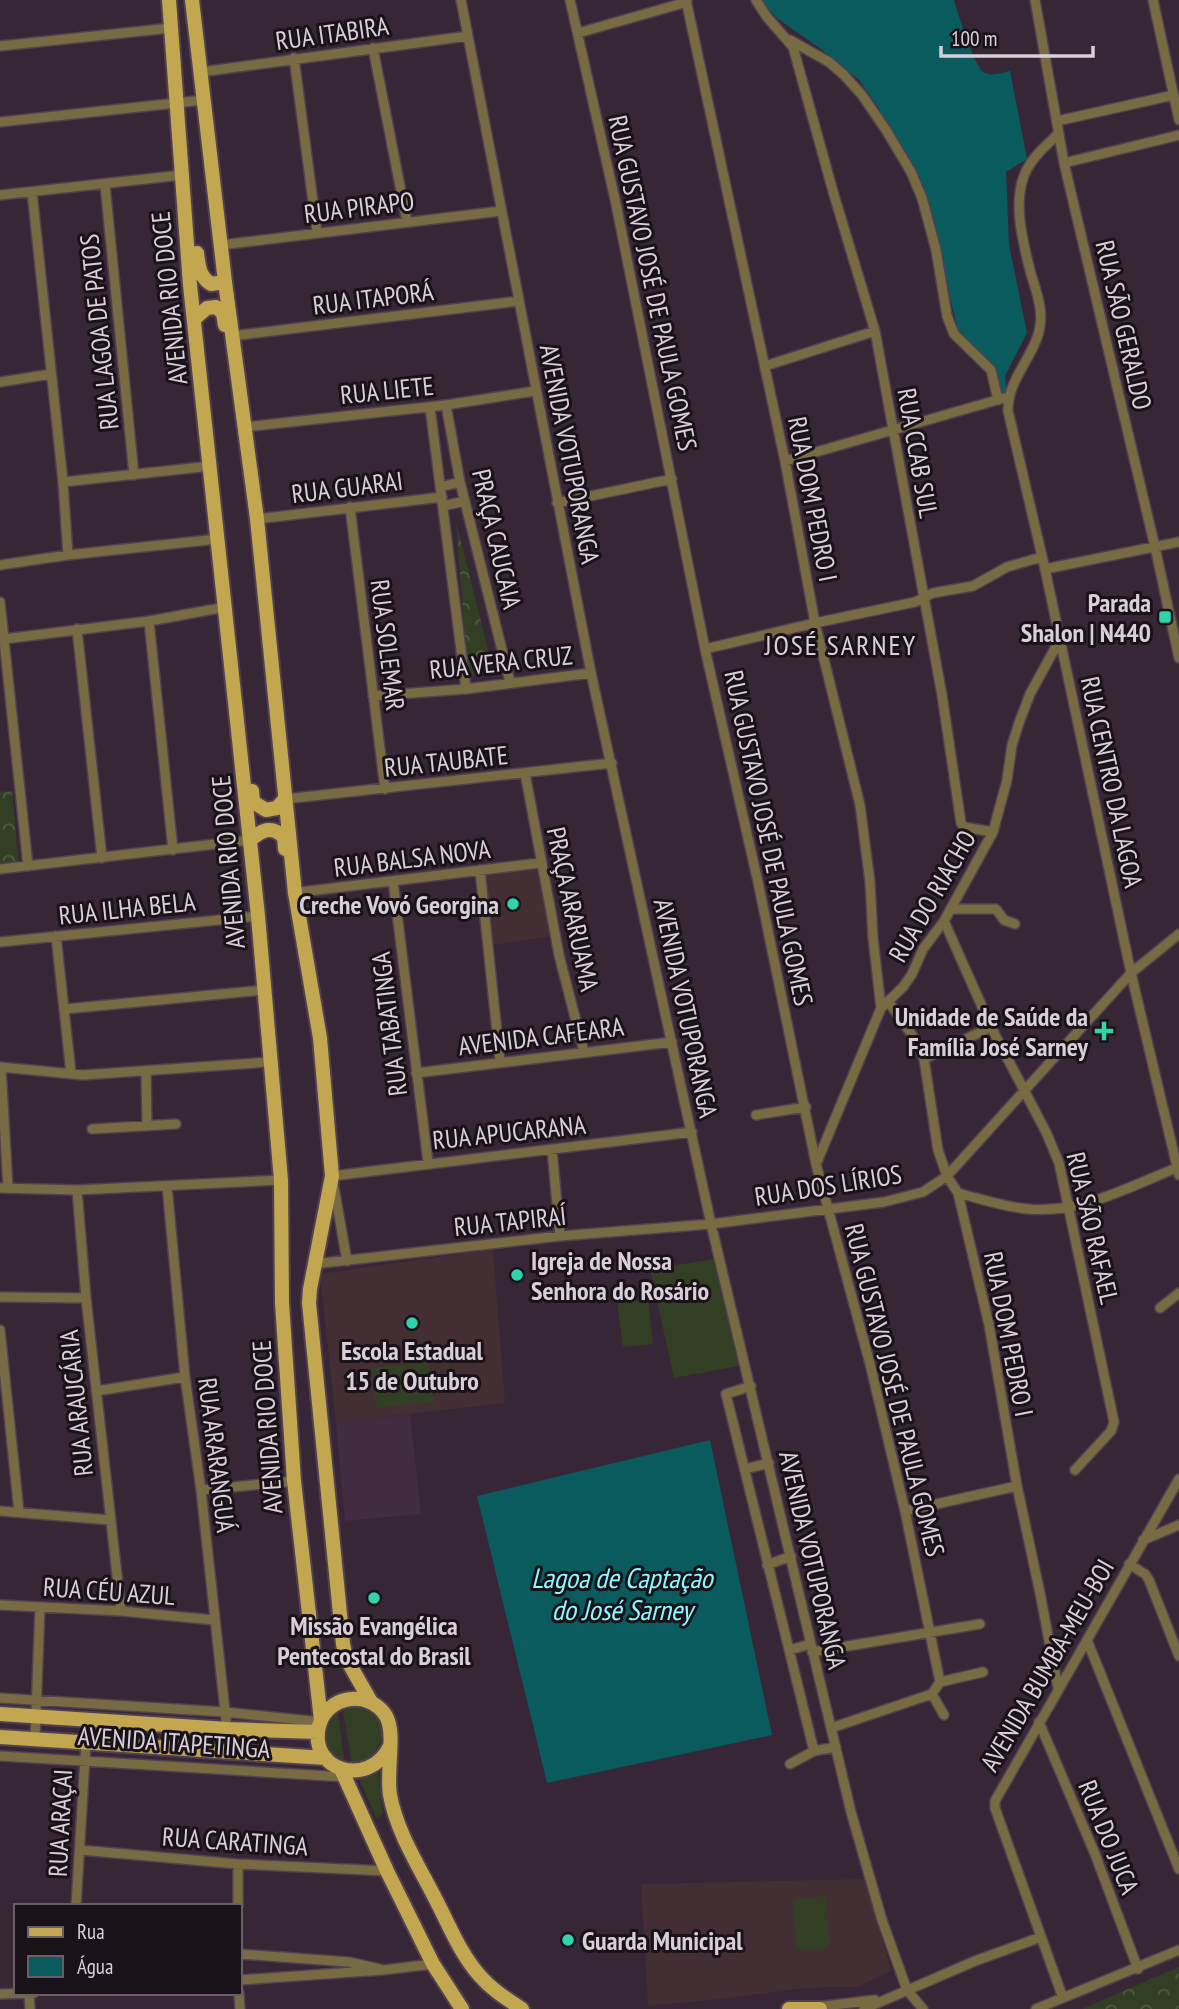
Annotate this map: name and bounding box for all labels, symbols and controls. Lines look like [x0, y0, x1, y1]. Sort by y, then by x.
street label: RUA ITABIRA [273, 9, 391, 57]
scale bar [941, 14, 1093, 58]
text: 100 m [951, 25, 997, 52]
street label: RUA GUSTAVO JOSÉ DE PAULA GOMES [601, 112, 705, 454]
street label: RUA PIRAPO [302, 184, 416, 230]
street label: AVENIDA RIO DOCE [144, 210, 194, 386]
street label: RUA LAGOA DE PATOS [72, 232, 126, 432]
street label: RUA SÃO GERALDO [1089, 237, 1159, 413]
street label: RUA ITAPORÁ [311, 274, 436, 322]
street label: AVENIDA VOTUPORANGA [533, 341, 608, 567]
street label: RUA LIETE [339, 369, 435, 411]
street label: RUA CCAB SUL [890, 386, 946, 521]
street label: RUA DOM PEDRO I [781, 414, 845, 584]
street label: RUA GUARAI [289, 464, 405, 510]
street label: PRAÇA CAUCAIA [465, 466, 529, 613]
street label: RUA SOLEMAR [364, 578, 412, 712]
place label: Parada Shalon | N440 [1021, 586, 1151, 649]
marker: Parada Shalon | N440 [1157, 609, 1173, 625]
district label: JOSÉ SARNEY [764, 626, 917, 663]
street label: RUA VERA CRUZ [428, 638, 574, 686]
street label: RUA GUSTAVO JOSÉ DE PAULA GOMES [717, 667, 821, 1009]
street label: RUA CENTRO DA LAGOA [1074, 674, 1151, 891]
street label: RUA TAUBATE [382, 738, 510, 784]
street label: AVENIDA RIO DOCE [204, 774, 252, 950]
street label: PRAÇA ARARUAMA [540, 824, 607, 995]
street label: RUA DO RIACHO [881, 824, 983, 968]
street label: RUA BALSA NOVA [332, 832, 493, 884]
street label: RUA ILHA BELA [57, 884, 198, 932]
place label: Creche Vovó Georgina [299, 888, 499, 921]
marker: Creche Vovó Georgina [505, 896, 521, 912]
street label: AVENIDA VOTUPORANGA [647, 896, 725, 1121]
street label: RUA TABATINGA [364, 950, 414, 1098]
place label: Unidade de Saúde da Família José Sarney [895, 1000, 1089, 1063]
street label: AVENIDA CAFEARA [456, 1009, 626, 1063]
marker: Unidade de Saúde da Família José Sarney [1094, 1021, 1114, 1041]
street label: RUA APUCARANA [431, 1107, 588, 1156]
street label: RUA SÃO RAFAEL [1060, 1149, 1127, 1307]
street label: RUA DOS LÍRIOS [752, 1157, 904, 1213]
street label: RUA TAPIRAÍ [452, 1199, 569, 1243]
street label: RUA GUSTAVO JOSÉ DE PAULA GOMES [838, 1220, 952, 1560]
place label: Igreja de Nossa Senhora do Rosário [531, 1244, 709, 1307]
street label: RUA DOM PEDRO I [977, 1249, 1041, 1419]
marker: Igreja de Nossa Senhora do Rosário [509, 1267, 525, 1283]
marker: Escola Estadual 15 de Outubro [404, 1315, 420, 1331]
street label: RUA ARAUCÁRIA [52, 1328, 100, 1478]
place label: Escola Estadual 15 de Outubro [341, 1334, 484, 1397]
street label: AVENIDA RIO DOCE [244, 1339, 290, 1515]
street label: RUA ARARANGUÁ [191, 1376, 243, 1535]
street label: AVENIDA VOTUPORANGA [772, 1448, 854, 1673]
street label: AVENIDA BUMBA-MEU-BOI [973, 1553, 1121, 1777]
water label: Lagoa de Captação do José Sarney [531, 1559, 715, 1628]
street label: RUA CÉU AZUL [42, 1570, 176, 1612]
marker: Missão Evangélica Pentecostal do Brasil [366, 1590, 382, 1606]
place label: Missão Evangélica Pentecostal do Brasil [277, 1609, 471, 1672]
street label: AVENIDA ITAPETINGA [77, 1719, 272, 1765]
street label: RUA ARAÇAI [41, 1768, 79, 1878]
street label: RUA DO JUCA [1071, 1775, 1147, 1899]
street label: RUA CARATINGA [161, 1819, 310, 1863]
legend [14, 1904, 242, 1995]
text: Rua [77, 1918, 105, 1945]
place label: Guarda Municipal [582, 1924, 743, 1957]
marker: Guarda Municipal [560, 1932, 576, 1948]
text: Água [77, 1953, 113, 1980]

